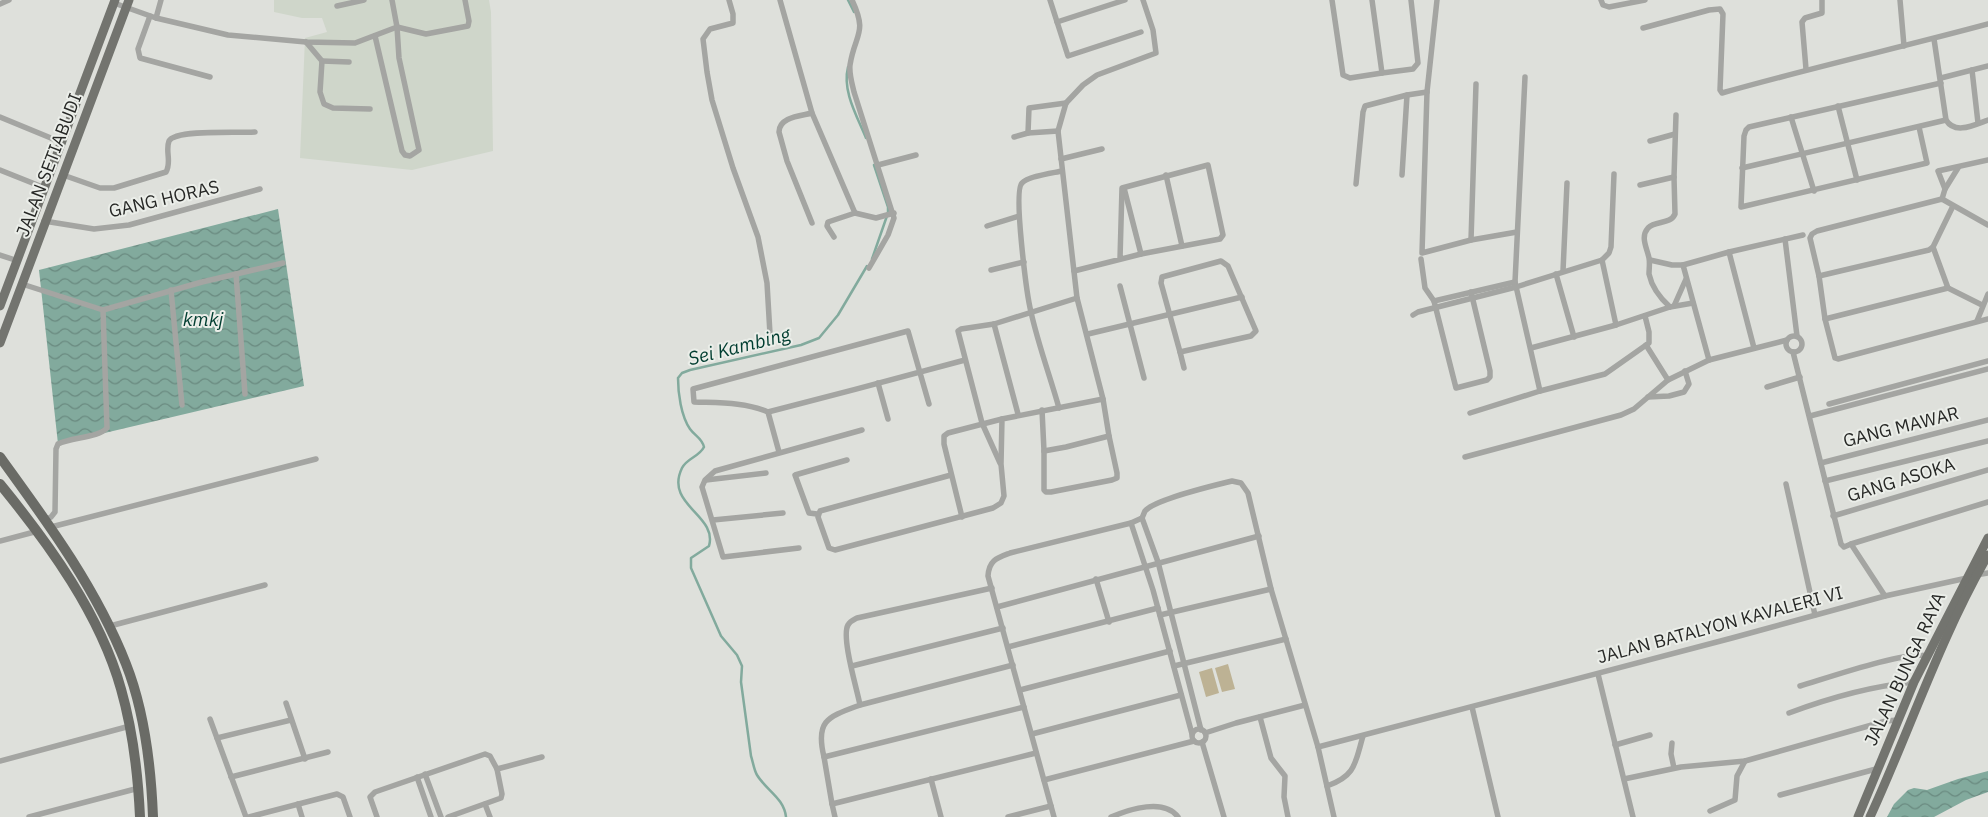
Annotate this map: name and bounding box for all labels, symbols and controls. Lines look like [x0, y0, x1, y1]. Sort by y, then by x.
street label: JALAN SETIABUDI [11, 90, 86, 240]
street label: GANG HORAS [106, 175, 221, 222]
water label: kmkj [183, 307, 225, 331]
water label: Sei Kambing [685, 321, 794, 370]
street label: GANG MAWAR [1841, 401, 1961, 452]
street label: GANG ASOKA [1844, 452, 1958, 507]
street label: JALAN BATALYON KAVALERI VI [1595, 581, 1845, 668]
street label: JALAN BUNGA RAYA [1859, 588, 1950, 749]

